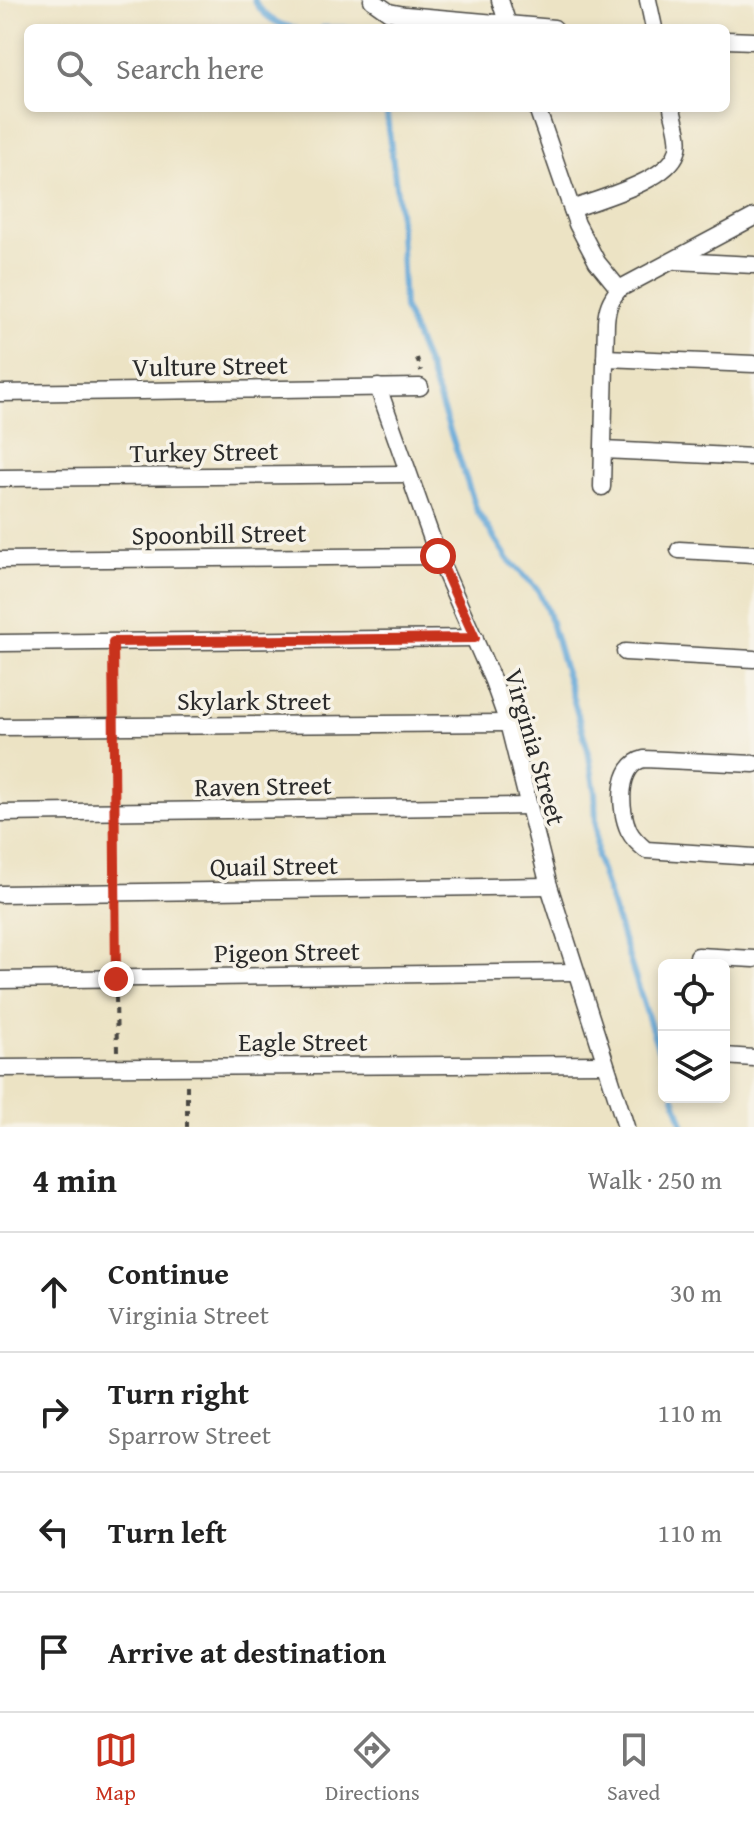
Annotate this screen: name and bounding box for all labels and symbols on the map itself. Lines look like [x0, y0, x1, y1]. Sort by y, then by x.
street label: Vulture Street [132, 345, 288, 386]
street label: Turkey Street [129, 431, 279, 472]
street label: Spoonbill Street [131, 512, 307, 555]
route start [420, 538, 456, 574]
street label: Virginia Street [495, 664, 576, 830]
street label: Skylark Street [177, 681, 331, 720]
street label: Raven Street [194, 765, 332, 806]
street label: Quail Street [210, 845, 338, 886]
street label: Pigeon Street [214, 931, 360, 972]
route end [98, 961, 134, 997]
street label: Eagle Street [238, 1022, 368, 1061]

